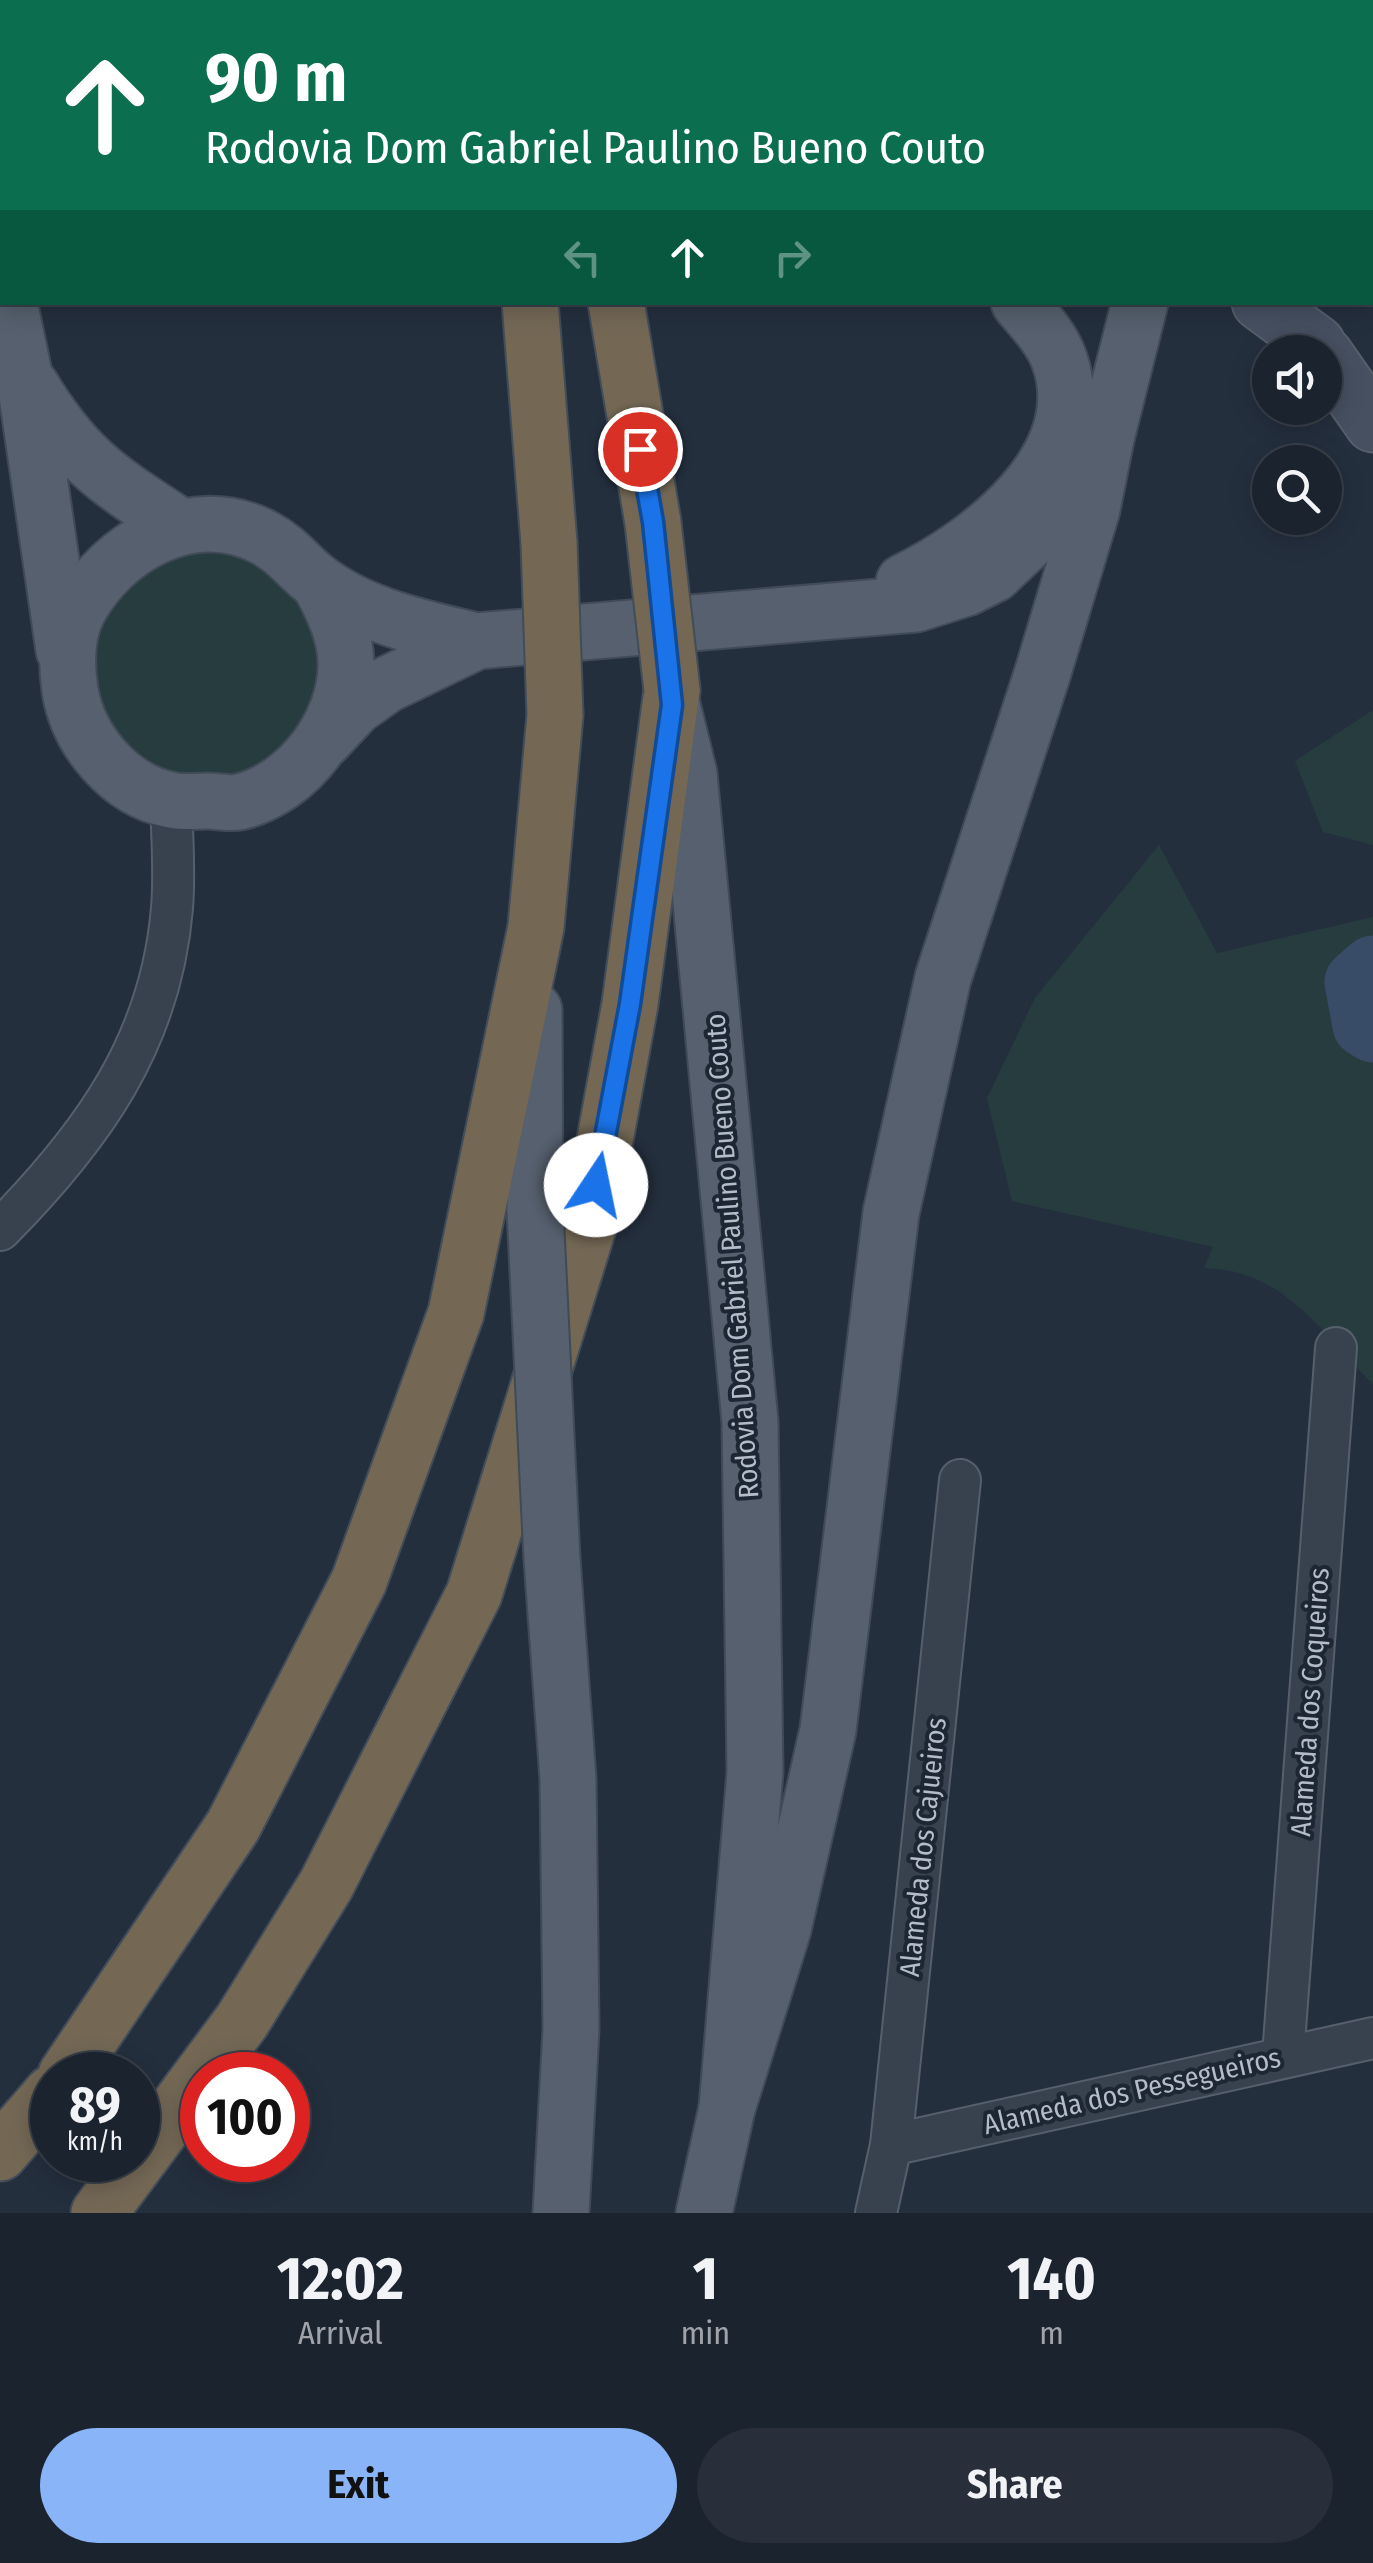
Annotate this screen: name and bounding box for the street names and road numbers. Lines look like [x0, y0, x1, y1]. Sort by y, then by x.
street label: Rodovia Dom Gabriel Paulino Bueno Couto [699, 1013, 765, 1499]
street label: Alameda dos Coqueiros [1284, 1567, 1336, 1837]
street label: Alameda dos Cajueiros [893, 1716, 953, 1978]
street label: Alameda dos Pessegueiros [980, 2041, 1284, 2141]

